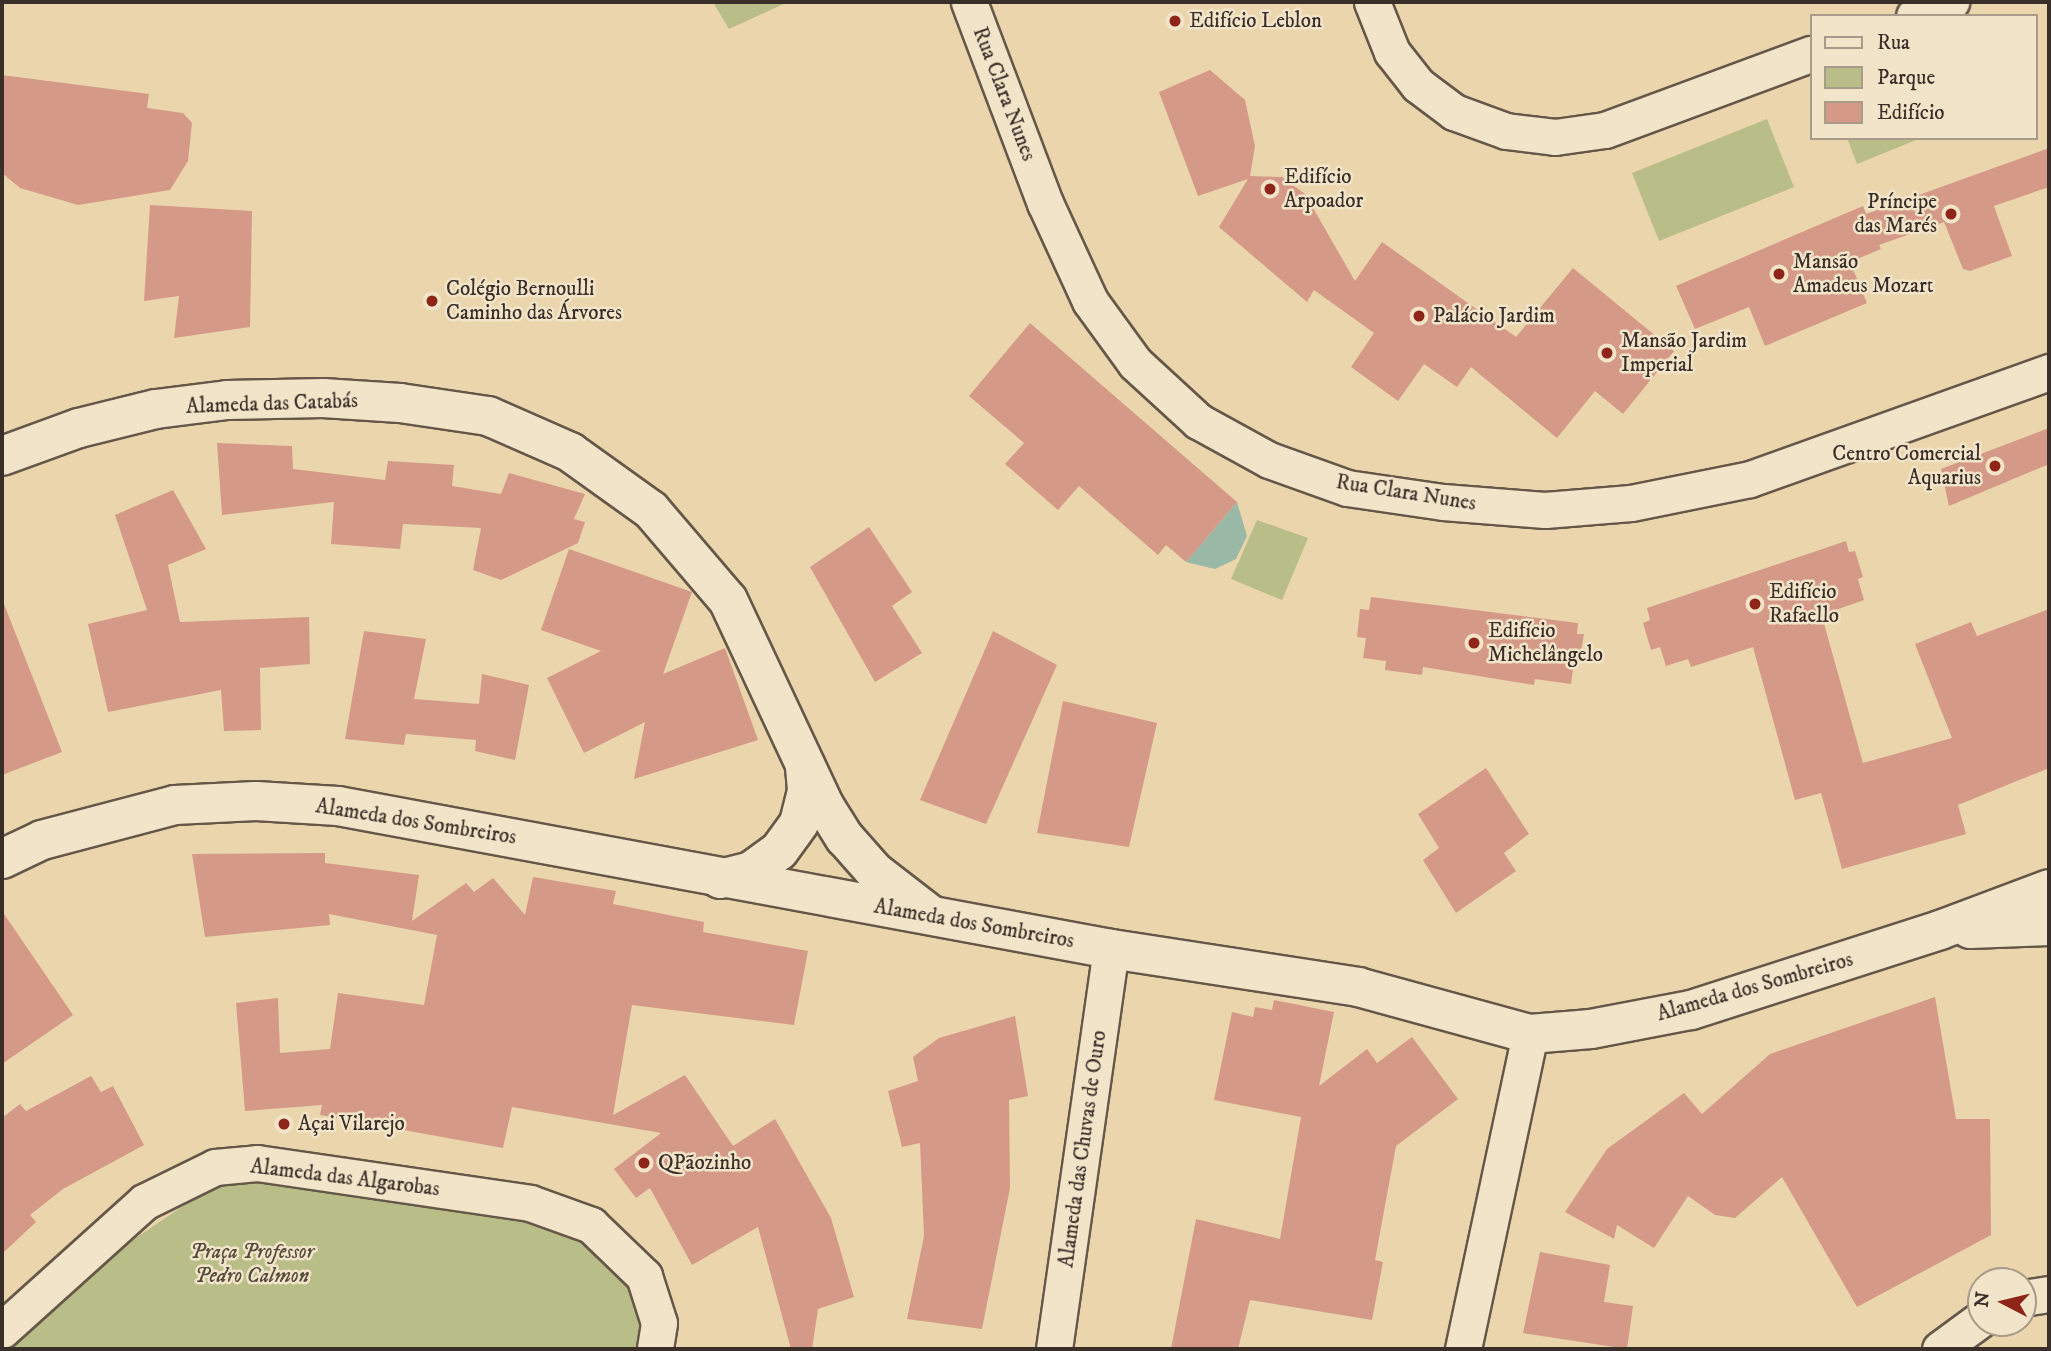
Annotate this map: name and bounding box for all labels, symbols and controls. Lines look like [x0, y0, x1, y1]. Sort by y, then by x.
place label: Edifício Leblon [1189, 8, 1322, 34]
marker: Edifício Leblon [1167, 13, 1183, 29]
legend [1810, 14, 2037, 140]
street label: Rua Clara Nunes [967, 23, 1041, 165]
text: Rua [1877, 30, 1910, 56]
text: Parque [1877, 65, 1935, 91]
text: Edifício [1877, 100, 1945, 126]
place label: Edifício Arpoador [1284, 164, 1363, 214]
marker: Edifício Arpoador [1262, 181, 1278, 197]
place label: Príncipe das Marés [1854, 189, 1937, 239]
marker: Príncipe das Marés [1943, 206, 1959, 222]
place label: Mansão Amadeus Mozart [1793, 249, 1934, 299]
marker: Mansão Amadeus Mozart [1771, 266, 1787, 282]
place label: Colégio Bernoulli Caminho das Árvores [446, 276, 622, 326]
marker: Colégio Bernoulli Caminho das Árvores [424, 293, 440, 309]
place label: Palácio Jardim [1433, 303, 1555, 329]
marker: Palácio Jardim [1411, 308, 1427, 324]
place label: Mansão Jardim Imperial [1621, 328, 1747, 378]
marker: Mansão Jardim Imperial [1599, 345, 1615, 361]
street label: Alameda das Catabás [186, 388, 358, 420]
place label: Centro Comercial Aquarius [1832, 441, 1981, 491]
marker: Centro Comercial Aquarius [1987, 458, 2003, 474]
street label: Rua Clara Nunes [1334, 469, 1478, 517]
place label: Edifício Rafaello [1769, 579, 1839, 629]
marker: Edifício Rafaello [1747, 596, 1763, 612]
place label: Edifício Michelângelo [1488, 618, 1603, 668]
marker: Edifício Michelângelo [1466, 635, 1482, 651]
street label: Alameda dos Sombreiros [314, 794, 518, 850]
street label: Alameda dos Sombreiros [872, 894, 1076, 954]
street label: Alameda dos Sombreiros [1654, 947, 1856, 1027]
street label: Alameda das Chuvas de Ouro [1054, 1029, 1112, 1269]
place label: Açai Vilarejo [298, 1111, 405, 1137]
marker: Açai Vilarejo [276, 1116, 292, 1132]
place label: QPãozinho [658, 1150, 751, 1176]
street label: Alameda das Algarobas [249, 1154, 441, 1202]
marker: QPãozinho [636, 1155, 652, 1171]
park label: Praça Professor Pedro Calmon [190, 1239, 314, 1289]
north arrow [1967, 1267, 2037, 1337]
text: N [1970, 1290, 1995, 1309]

